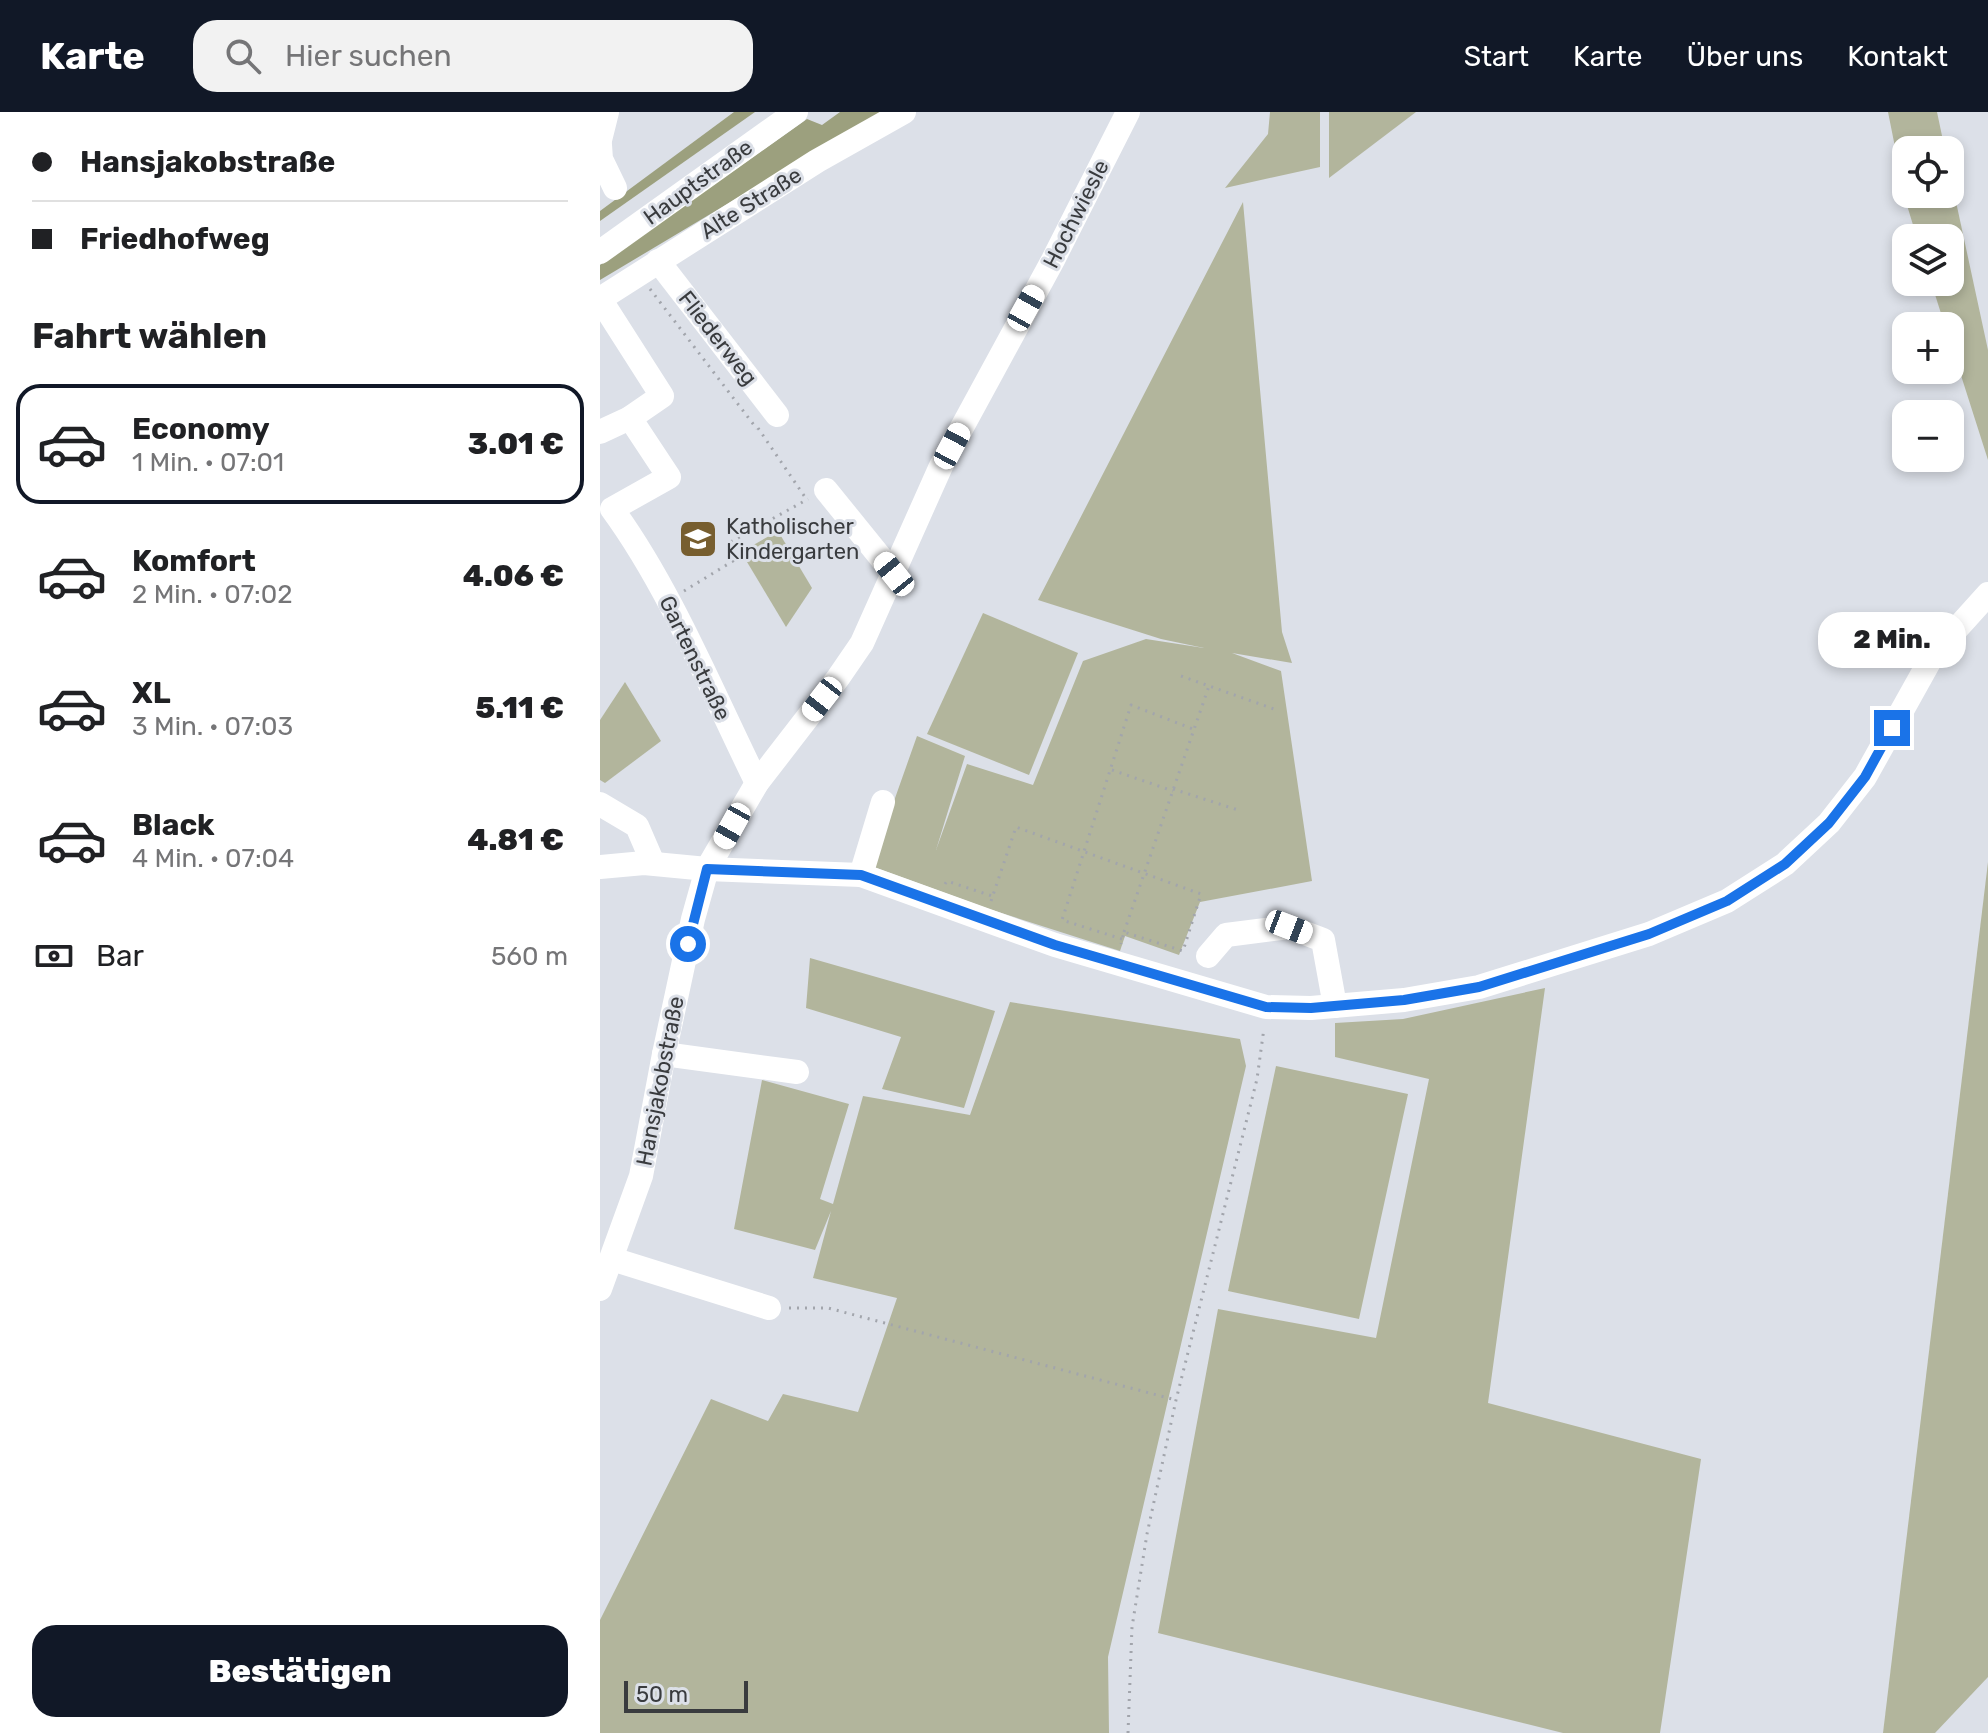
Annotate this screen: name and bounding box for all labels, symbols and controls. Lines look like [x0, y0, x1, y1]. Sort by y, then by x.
search box [193, 20, 753, 92]
text: Karte [40, 33, 145, 79]
icon: search [221, 34, 265, 78]
text: Hier suchen [285, 38, 452, 74]
text: Start [1464, 40, 1529, 73]
text: Karte [1573, 40, 1642, 73]
text: Über uns [1686, 40, 1803, 73]
text: Kontakt [1847, 40, 1948, 73]
street label: Hauptstraße [638, 133, 758, 231]
map controls [1892, 136, 1964, 472]
button: locate [1892, 136, 1964, 208]
text: Hansjakobstraße [80, 144, 335, 180]
street label: Hochwiesle [1037, 155, 1115, 273]
street label: Alte Straße [695, 161, 807, 245]
text: Friedhofweg [80, 221, 270, 257]
button: layers [1892, 224, 1964, 296]
car [1004, 281, 1048, 335]
street label: Fliederweg [673, 285, 763, 391]
button: + [1892, 312, 1964, 384]
text: Fahrt wählen [32, 314, 267, 357]
button: − [1892, 400, 1964, 472]
icon: car [36, 408, 108, 480]
text: Economy [132, 411, 270, 447]
car [930, 419, 974, 473]
text: 3.01 € [468, 426, 564, 462]
text: 1 Min. · 07:01 [132, 447, 284, 478]
place label: Katholischer Kindergarten [726, 513, 859, 565]
school or university icon: Katholischer Kindergarten [677, 518, 719, 560]
icon: car [36, 540, 108, 612]
text: Komfort [132, 543, 256, 579]
car [870, 548, 918, 600]
text: 4.06 € [463, 558, 564, 594]
text: 2 Min. · 07:02 [132, 579, 292, 610]
street label: Gartenstraße [653, 591, 737, 725]
callout: 2 Min. [1818, 612, 1966, 668]
text: 2 Min. [1853, 624, 1931, 655]
icon: car [36, 672, 108, 744]
car [798, 673, 846, 725]
text: XL [132, 675, 171, 711]
text: 5.11 € [475, 690, 564, 726]
route end [1874, 710, 1910, 746]
text: 3 Min. · 07:03 [132, 711, 293, 742]
car [710, 799, 754, 853]
icon: car [36, 804, 108, 876]
text: Black [132, 807, 215, 843]
text: 4.81 € [467, 822, 564, 858]
text: 4 Min. · 07:04 [132, 843, 294, 874]
car [1262, 907, 1316, 947]
route start [670, 926, 706, 962]
icon: cash [32, 934, 76, 978]
text: Bar [96, 938, 144, 974]
text: 560 m [491, 941, 568, 972]
street label: Hansjakobstraße [630, 994, 690, 1168]
button: Bestätigen [32, 1625, 568, 1717]
scale bar [624, 1677, 748, 1713]
text: 50 m [636, 1681, 688, 1708]

